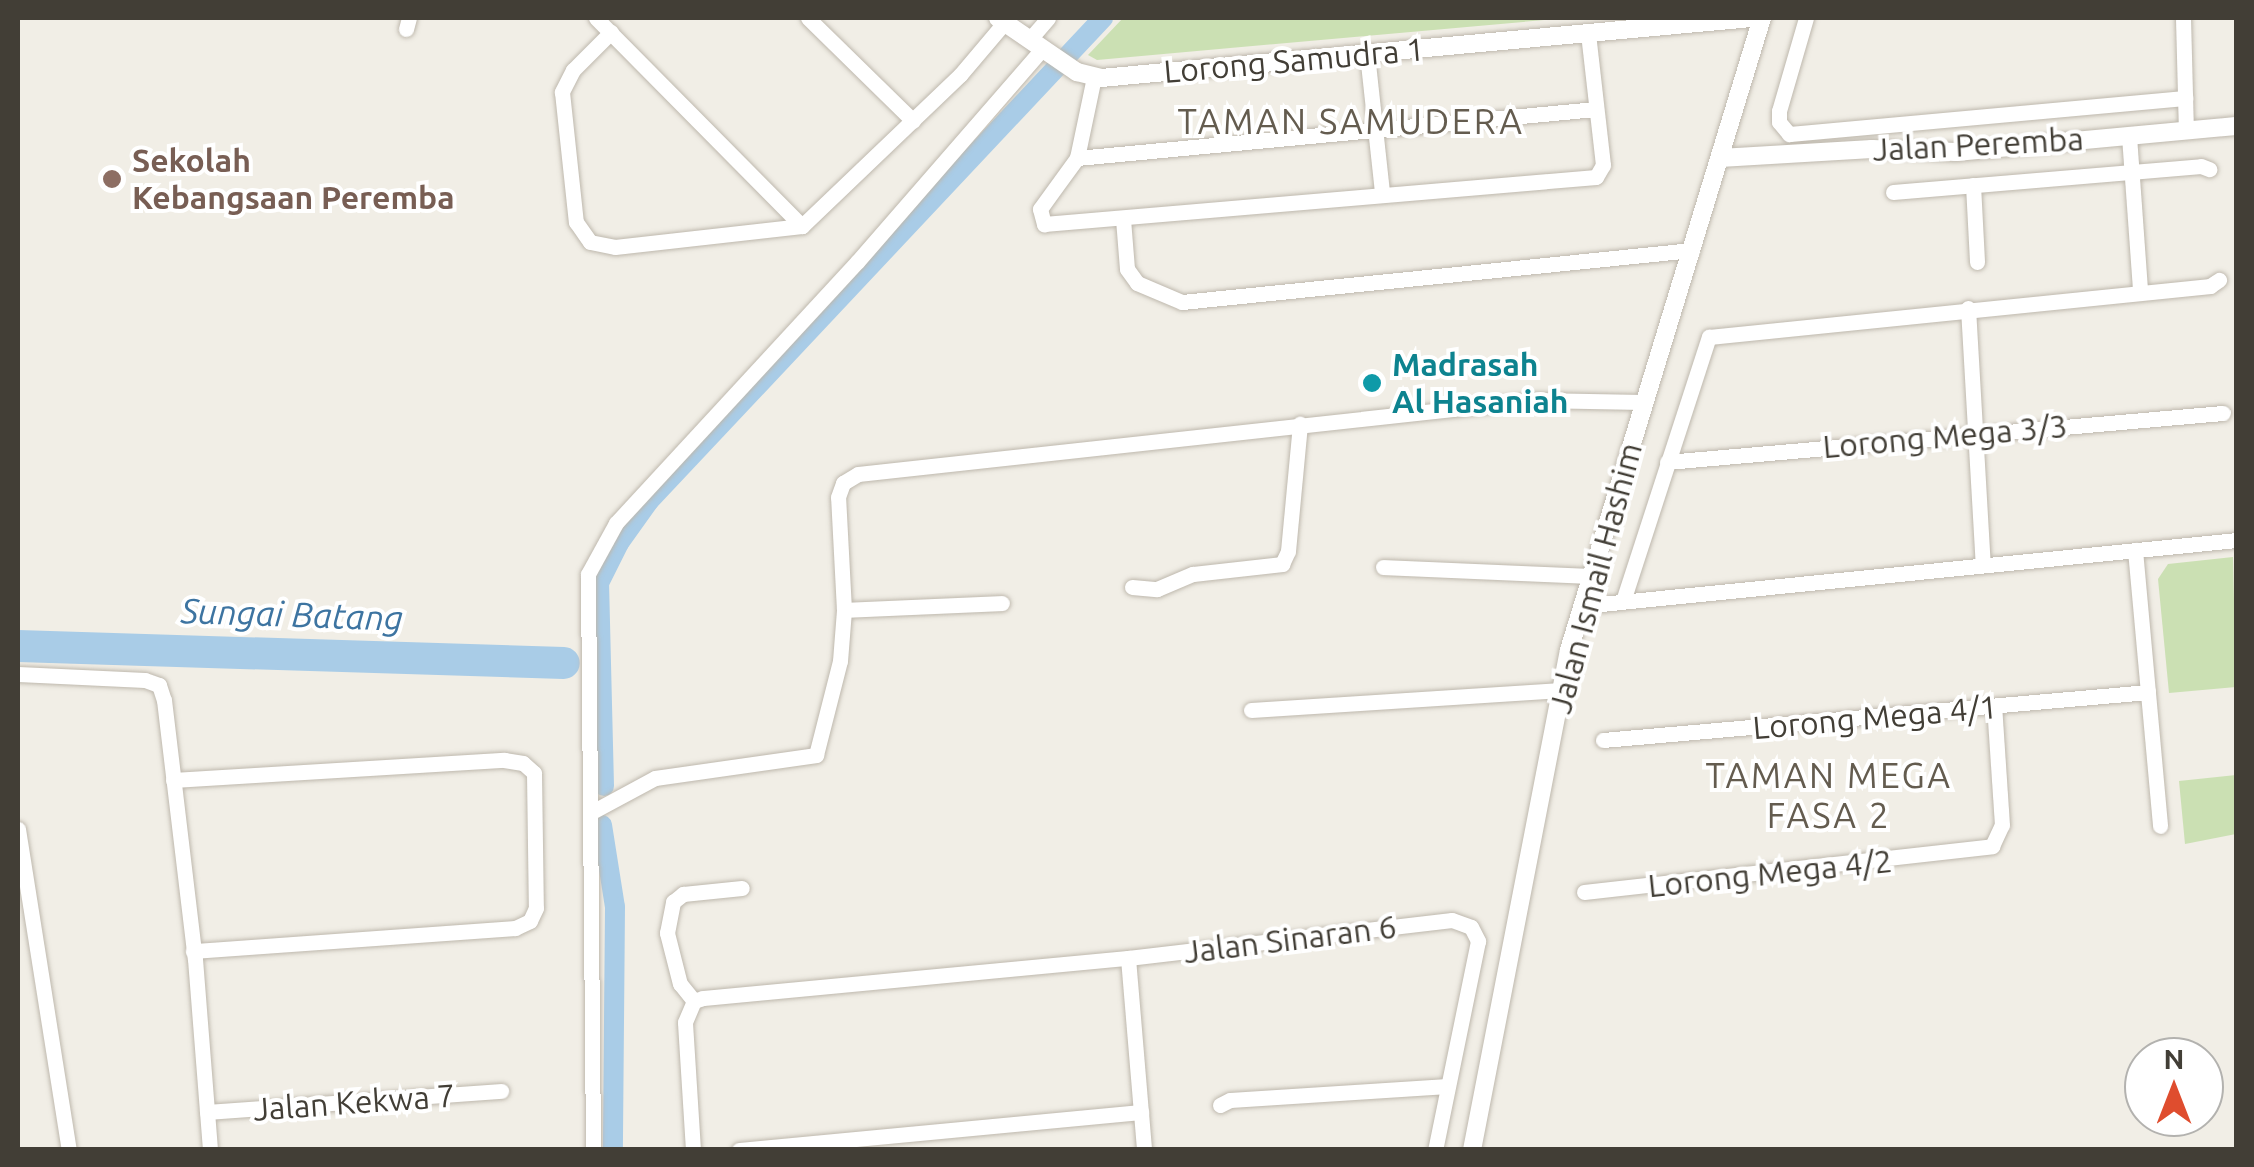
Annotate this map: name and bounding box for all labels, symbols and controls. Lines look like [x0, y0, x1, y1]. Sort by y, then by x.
street label: Lorong Samudra 1 [1162, 29, 1426, 91]
district label: TAMAN SAMUDERA [1178, 100, 1524, 142]
street label: Jalan Peremba [1871, 119, 2085, 169]
place label: Sekolah Kebangsaan Peremba [132, 142, 455, 217]
marker: Sekolah Kebangsaan Peremba [101, 168, 123, 190]
place label: Madrasah Al Hasaniah [1392, 346, 1569, 421]
marker: Madrasah Al Hasaniah [1361, 372, 1383, 394]
street label: Lorong Mega 3/3 [1821, 406, 2069, 466]
street label: Jalan Ismail Hashim [1540, 438, 1650, 718]
water label: Sungai Batang [180, 589, 404, 639]
street label: Lorong Mega 4/1 [1751, 687, 1999, 747]
district label: TAMAN MEGA FASA 2 [1706, 754, 1952, 836]
street label: Lorong Mega 4/2 [1646, 841, 1894, 905]
street label: Jalan Sinaran 6 [1181, 907, 1399, 971]
north arrow [2124, 1037, 2224, 1137]
text: N [2164, 1043, 2184, 1074]
street label: Jalan Kekwa 7 [252, 1076, 456, 1128]

